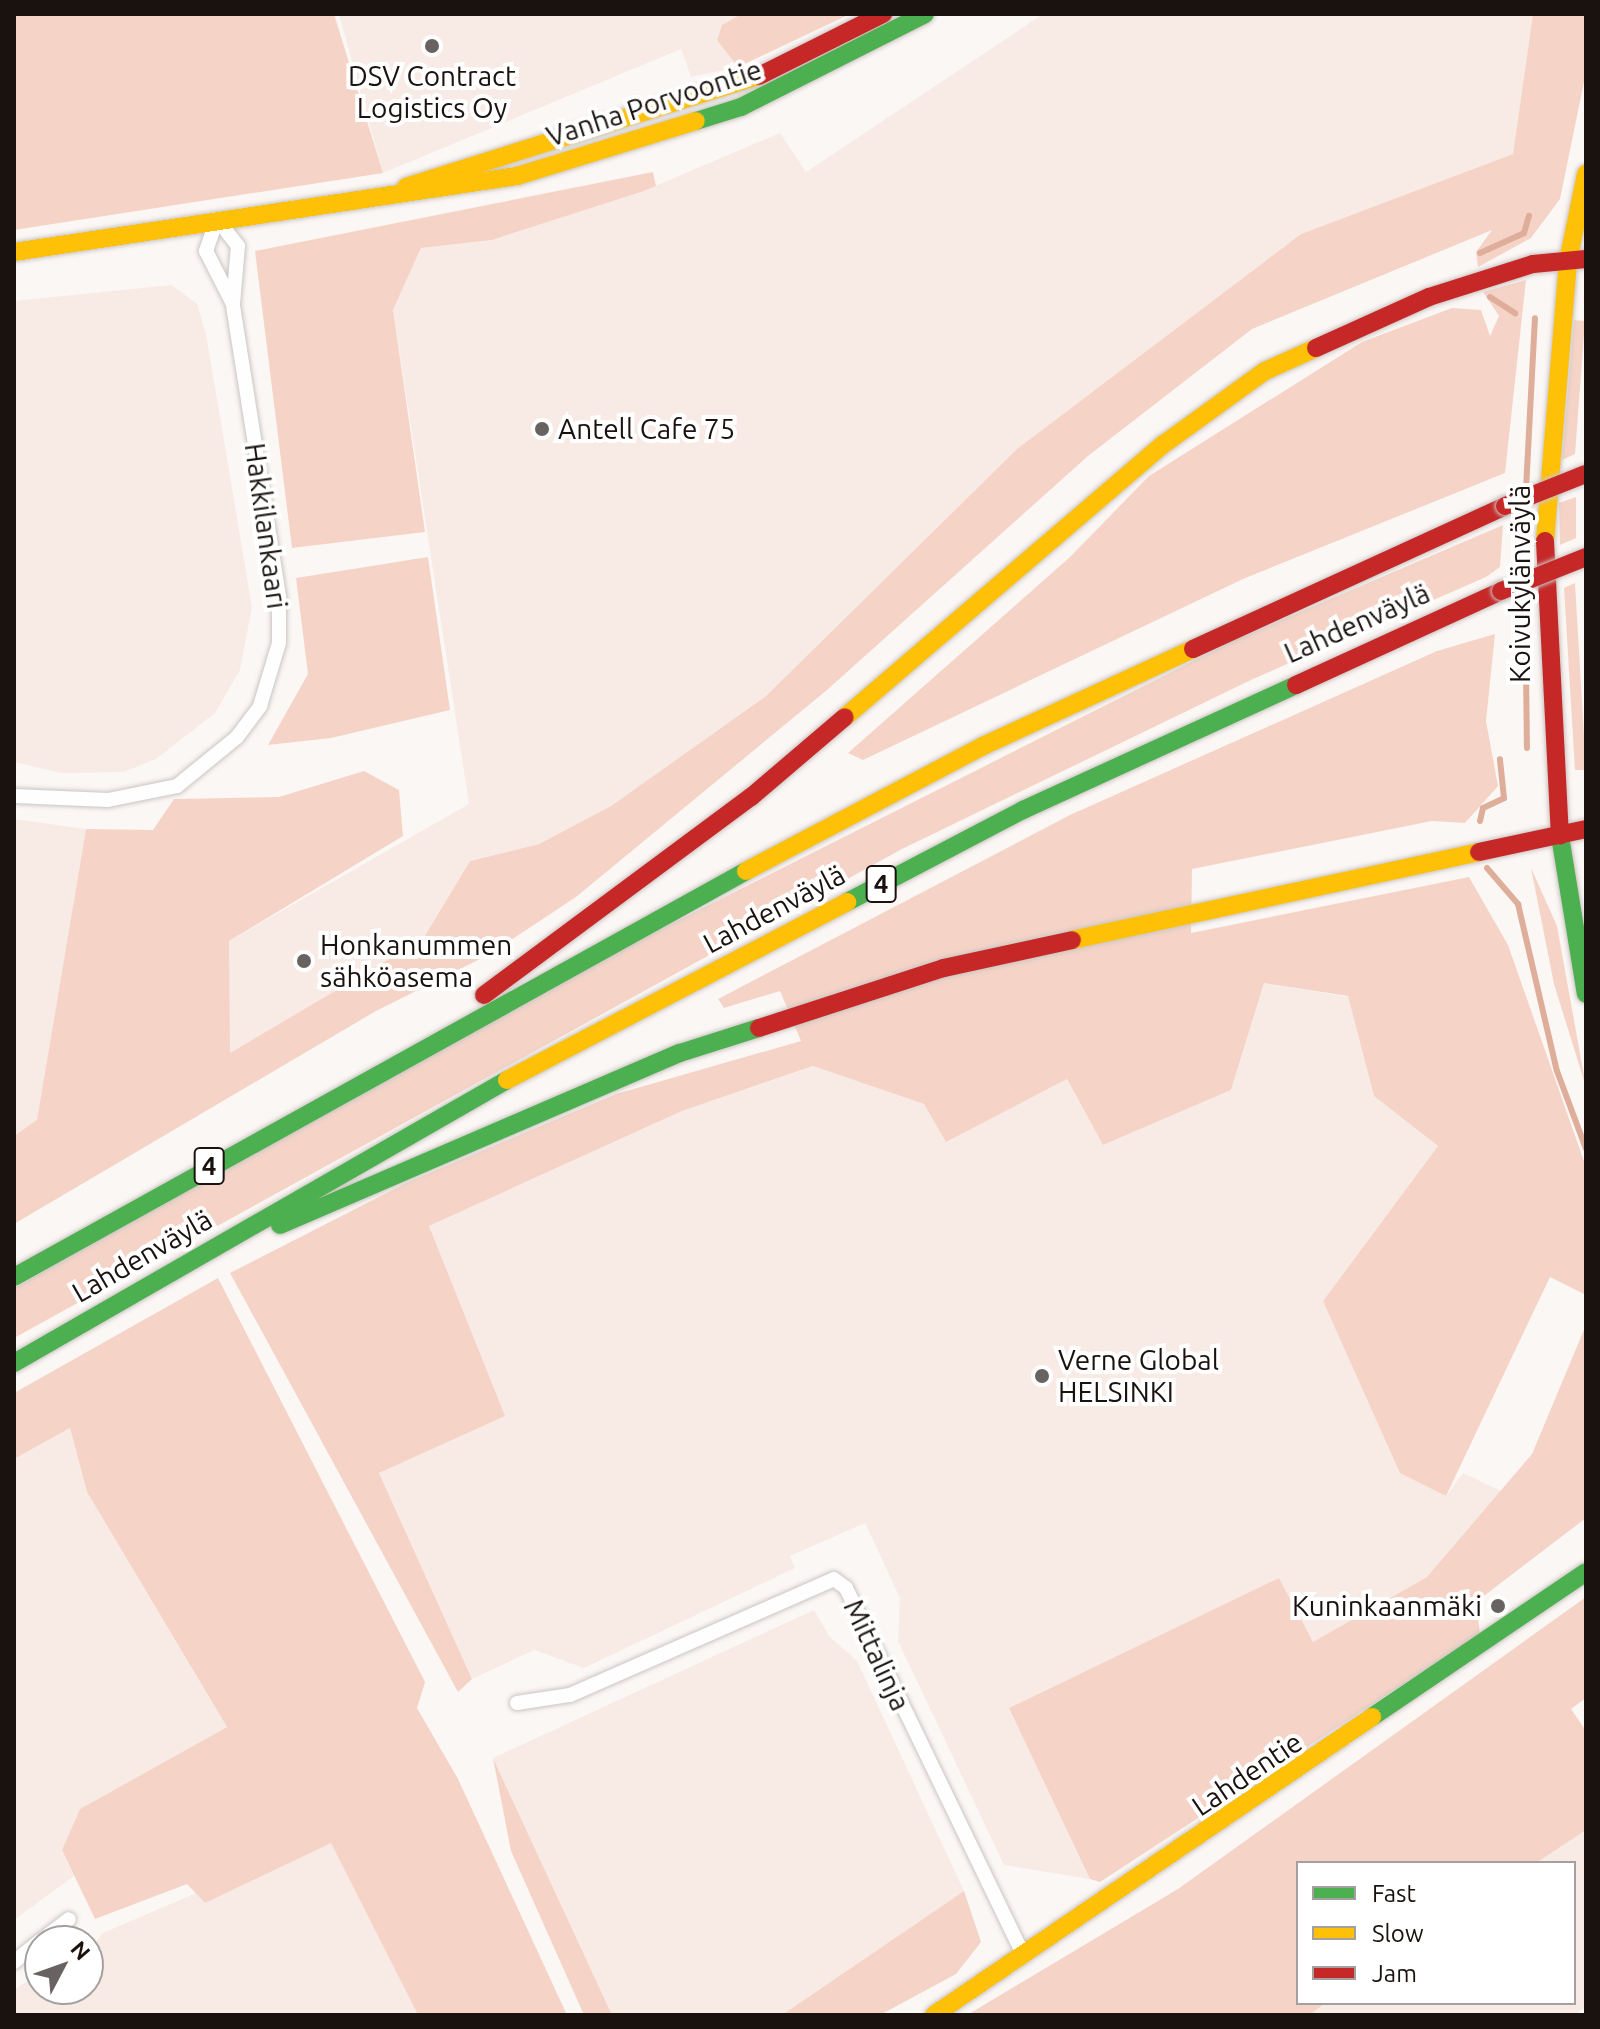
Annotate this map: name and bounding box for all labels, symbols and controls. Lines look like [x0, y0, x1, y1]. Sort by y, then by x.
marker: DSV Contract Logistics Oy [423, 37, 441, 55]
street label: Vanha Porvoontie [542, 52, 766, 154]
place label: DSV Contract Logistics Oy [348, 59, 516, 125]
place label: Antell Cafe 75 [558, 412, 735, 446]
marker: Antell Cafe 75 [533, 420, 551, 438]
street label: Hakkilankaari [238, 441, 294, 611]
street label: Koivukylänväylä [1503, 485, 1537, 683]
street label: Lahdenväylä [1279, 576, 1435, 670]
street label: Lahdenväylä [697, 858, 851, 960]
road number: 4 [865, 862, 897, 906]
place label: Honkanummen sähköasema [320, 928, 512, 994]
marker: Honkanummen sähköasema [295, 952, 313, 970]
road number: 4 [193, 1144, 225, 1188]
street label: Lahdenväylä [66, 1203, 218, 1309]
place label: Verne Global HELSINKI [1058, 1343, 1219, 1409]
marker: Verne Global HELSINKI [1033, 1367, 1051, 1385]
place label: Kuninkaanmäki [1292, 1589, 1482, 1623]
street label: Mittalinja [837, 1594, 917, 1716]
marker: Kuninkaanmäki [1489, 1597, 1507, 1615]
street label: Lahdentie [1185, 1725, 1309, 1823]
legend [1296, 1861, 1576, 2005]
text: Fast [1372, 1880, 1416, 1907]
text: Slow [1372, 1920, 1424, 1947]
north arrow [24, 1925, 104, 2005]
text: N [66, 1936, 96, 1965]
text: Jam [1372, 1960, 1417, 1987]

